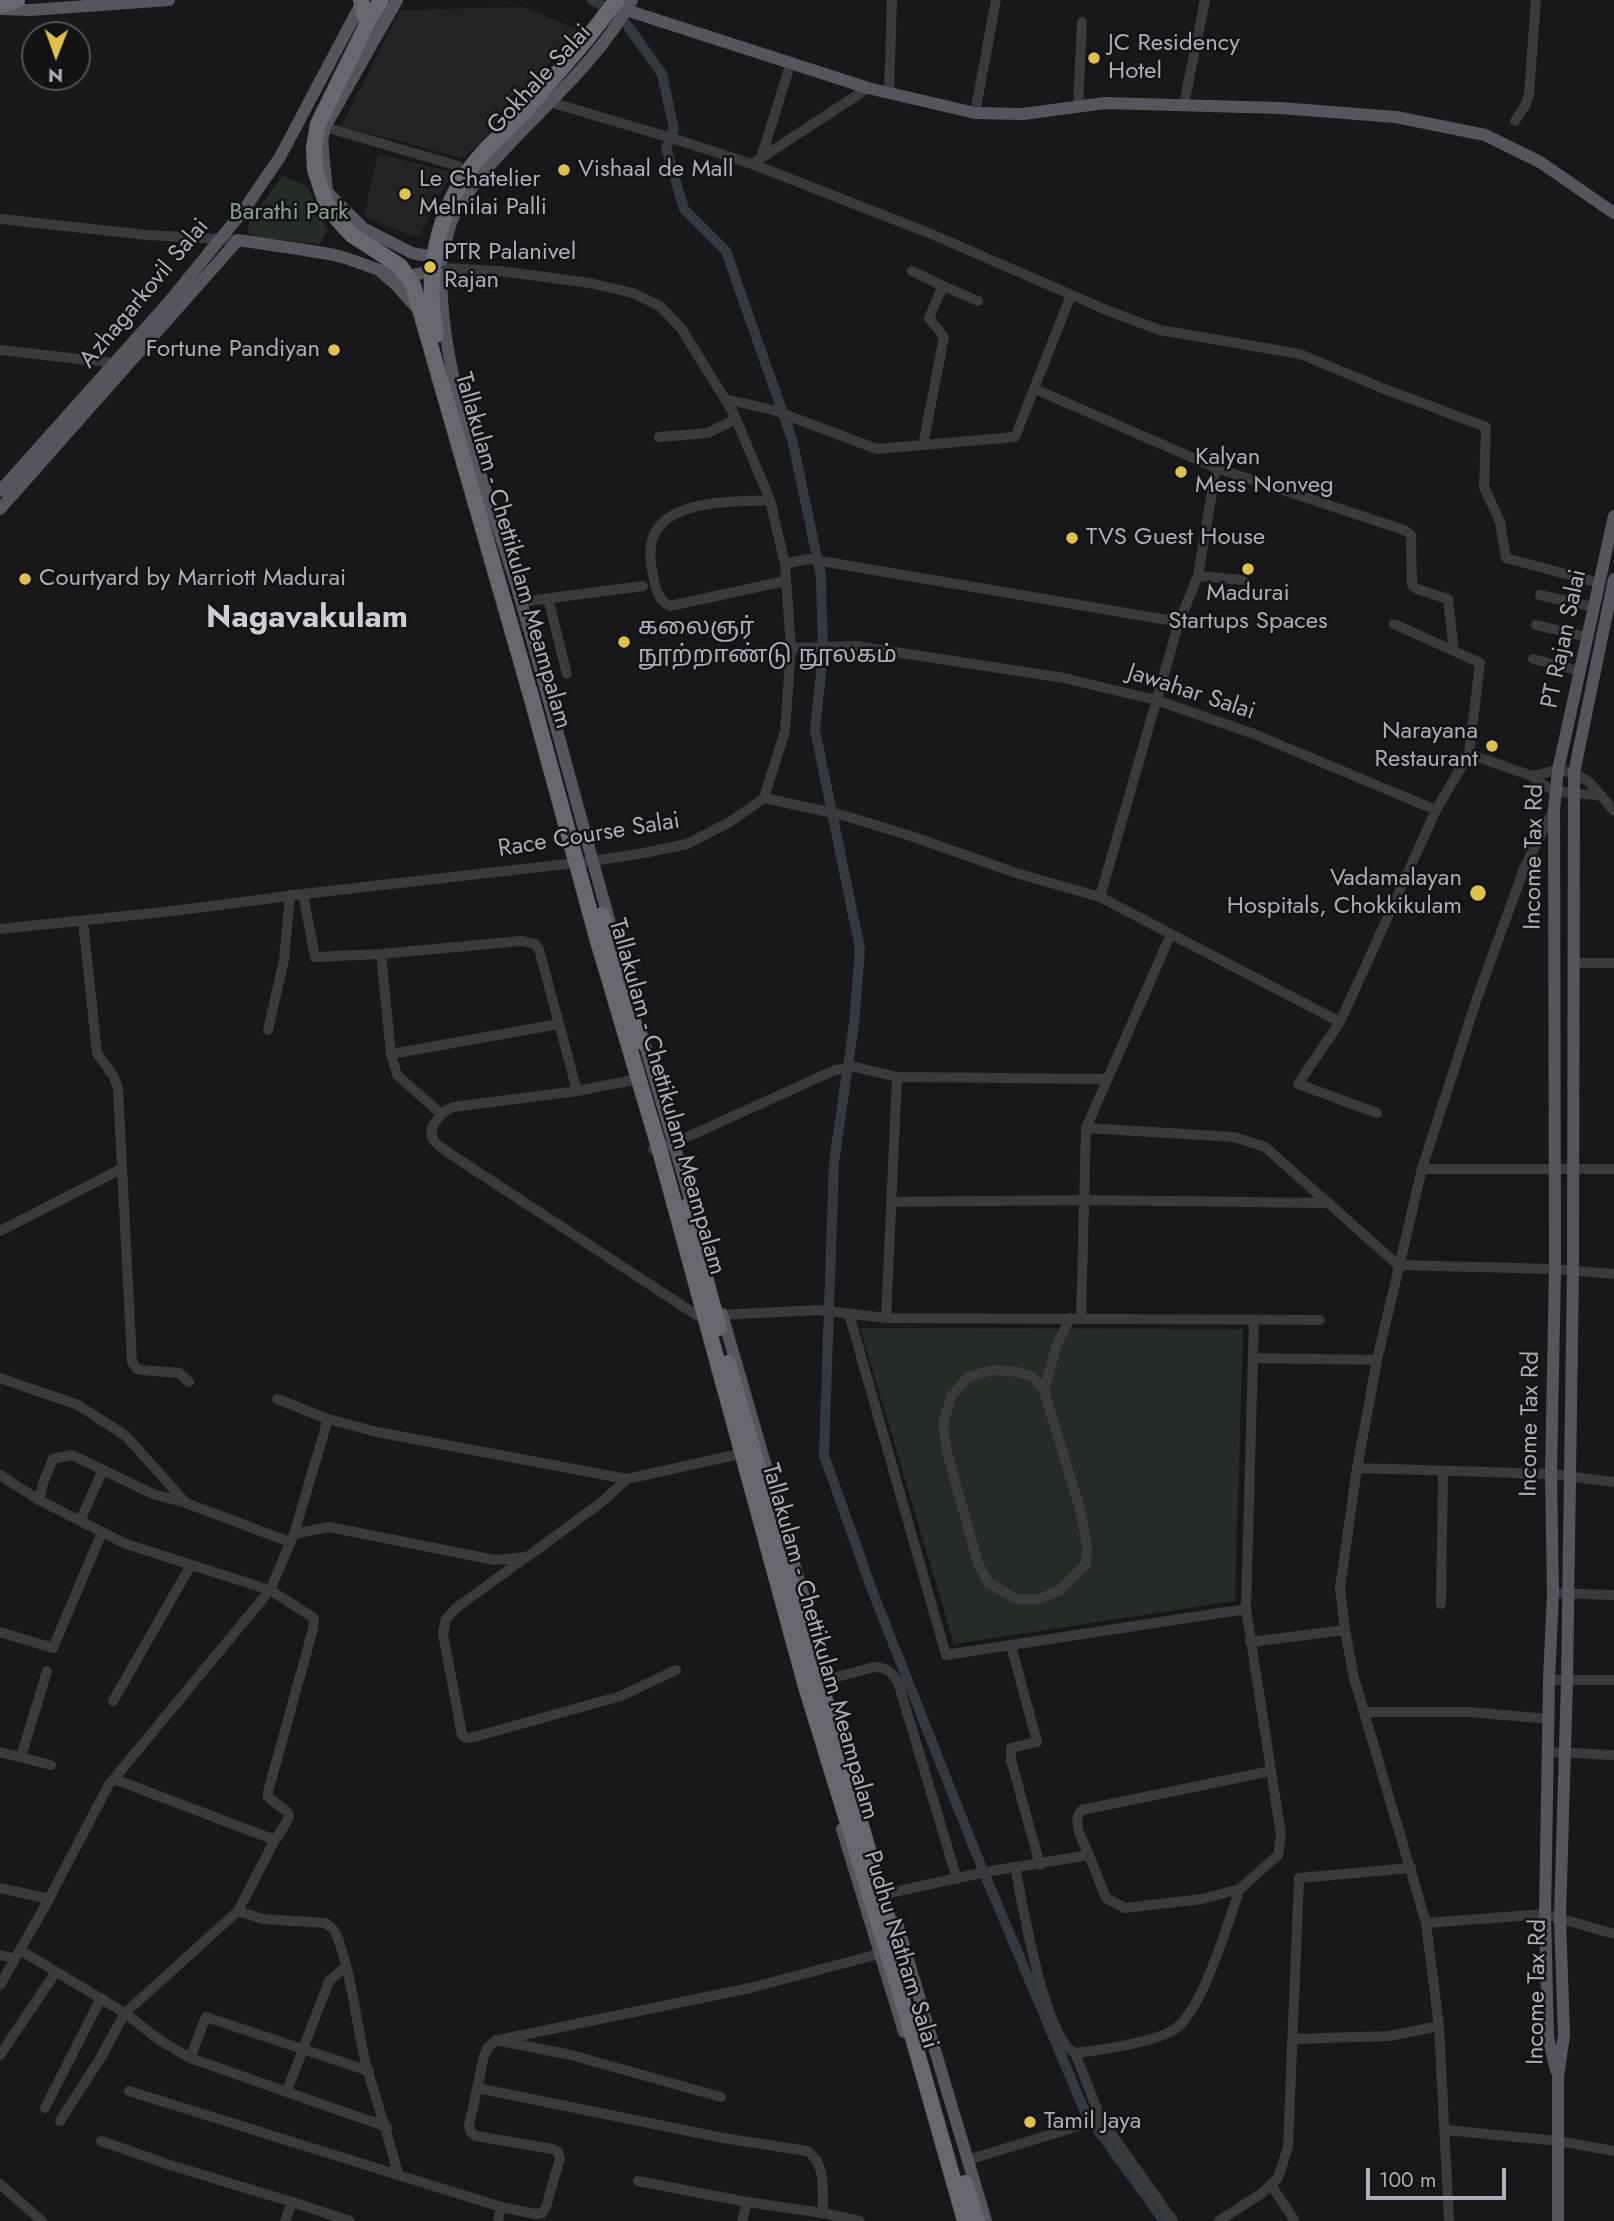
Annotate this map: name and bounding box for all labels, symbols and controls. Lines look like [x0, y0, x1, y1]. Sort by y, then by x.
street label: Gokhale Salai [482, 19, 598, 141]
north arrow [21, 21, 91, 91]
place label: JC Residency Hotel [1108, 30, 1240, 86]
marker: JC Residency Hotel [1086, 50, 1102, 66]
text: N [48, 62, 63, 89]
place label: Vishaal de Mall [578, 156, 733, 184]
marker: Vishaal de Mall [556, 162, 572, 178]
place label: Le Chatelier Melnilai Palli [419, 166, 547, 222]
marker: Le Chatelier Melnilai Palli [397, 186, 413, 202]
park label: Barathi Park [229, 199, 349, 227]
street label: Azhagarkovil Salai [74, 213, 216, 375]
place label: PTR Palanivel Rajan [444, 239, 576, 295]
marker: PTR Palanivel Rajan [422, 259, 438, 275]
place label: Fortune Pandiyan [146, 336, 320, 364]
marker: Fortune Pandiyan [326, 342, 342, 358]
street label: Tallakulam - Chettikulam Meampalam [447, 370, 577, 732]
place label: Kalyan Mess Nonveg [1195, 444, 1334, 500]
marker: Kalyan Mess Nonveg [1173, 464, 1189, 480]
place label: TVS Guest House [1086, 524, 1265, 552]
marker: TVS Guest House [1064, 530, 1080, 546]
marker: Madurai Startups Spaces [1240, 561, 1256, 577]
place label: Courtyard by Marriott Madurai [39, 565, 346, 593]
street label: PT Rajan Salai [1536, 567, 1594, 711]
marker: Courtyard by Marriott Madurai [17, 571, 33, 587]
place label: Madurai Startups Spaces [1168, 580, 1328, 636]
district label: Nagavakulam [206, 600, 408, 638]
place label: கலைஞர் நூற்றாண்டு நூலகம் [638, 614, 897, 670]
marker: கலைஞர் நூற்றாண்டு நூலகம் [616, 634, 632, 650]
street label: Jawahar Salai [1123, 659, 1259, 727]
place label: Narayana Restaurant [1374, 718, 1478, 774]
marker: Narayana Restaurant [1484, 738, 1500, 754]
street label: Income Tax Rd [1519, 784, 1551, 930]
street label: Race Course Salai [496, 807, 682, 865]
place label: Vadamalayan Hospitals, Chokkikulam [1227, 865, 1462, 921]
marker: Vadamalayan Hospitals, Chokkikulam [1468, 883, 1488, 903]
street label: Tallakulam - Chettikulam Meampalam [601, 916, 731, 1278]
street label: Income Tax Rd [1515, 1351, 1547, 1497]
street label: Tallakulam - Chettikulam Meampalam [754, 1461, 884, 1823]
street label: Pudhu Natham Salai [856, 1848, 944, 2052]
street label: Income Tax Rd [1522, 1919, 1554, 2065]
place label: Tamil Jaya [1044, 2108, 1141, 2136]
marker: Tamil Jaya [1022, 2114, 1038, 2130]
scale bar [1369, 2154, 1509, 2198]
text: 100 m [1379, 2165, 1436, 2195]

